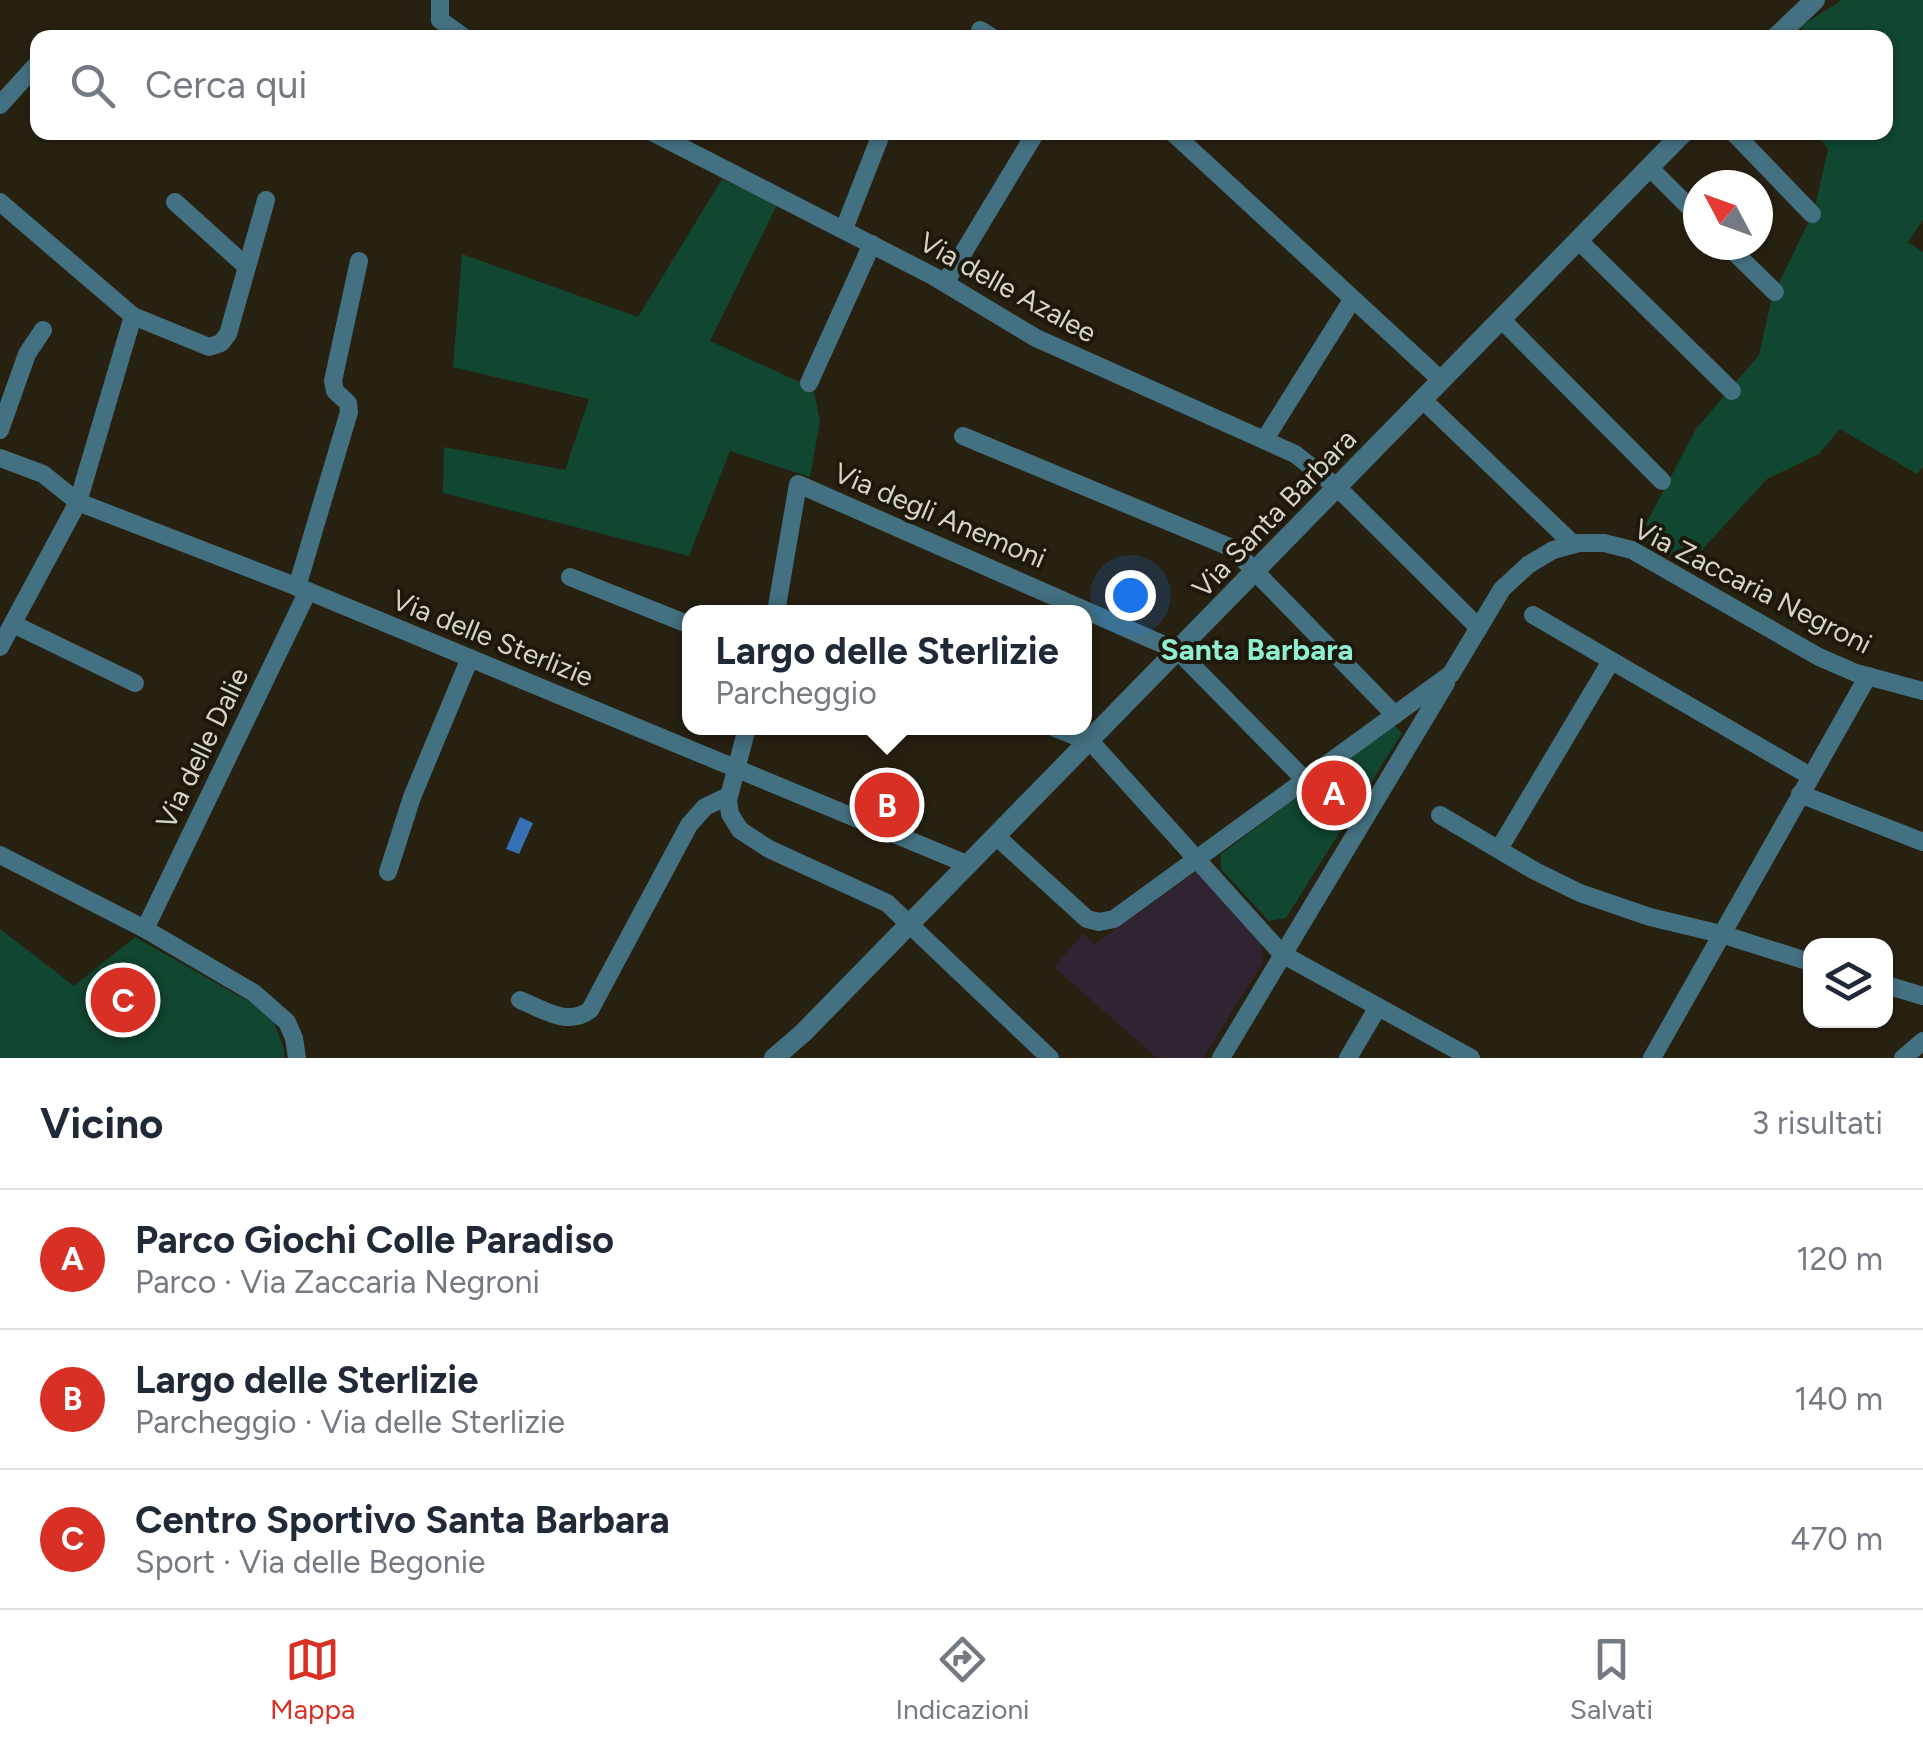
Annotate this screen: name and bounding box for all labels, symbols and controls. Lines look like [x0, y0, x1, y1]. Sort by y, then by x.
search box [30, 30, 1893, 140]
icon: search [65, 58, 120, 113]
text: Cerca qui [145, 62, 307, 108]
north arrow [1683, 170, 1773, 260]
street label: Via delle Azalee [914, 224, 1102, 350]
street label: Via Santa Barbara [1185, 422, 1363, 604]
street label: Via degli Anemoni [829, 455, 1051, 575]
street label: Via Zaccaria Negroni [1628, 511, 1878, 661]
your location [1105, 570, 1156, 621]
street label: Via delle Sterlizie [387, 582, 599, 694]
popup [682, 605, 1092, 735]
text: Largo delle Sterlizie [715, 628, 1059, 674]
district label: Santa Barbara [1160, 631, 1354, 668]
street label: Via delle Dalie [148, 662, 256, 834]
text: Parcheggio [715, 674, 877, 712]
pin: A [1302, 756, 1366, 830]
pin: B [854, 768, 920, 842]
map controls [1803, 938, 1893, 1028]
button: layers [1803, 938, 1893, 1028]
pin: C [90, 962, 156, 1038]
text: Vicino [40, 1098, 164, 1149]
text: 3 risultati [1752, 1104, 1883, 1142]
text: Parco Giochi Colle Paradiso [135, 1217, 614, 1263]
text: A [61, 1240, 84, 1278]
text: 120 m [1796, 1240, 1883, 1278]
text: Parco · Via Zaccaria Negroni [135, 1263, 540, 1301]
text: Largo delle Sterlizie [135, 1357, 478, 1403]
text: B [63, 1380, 82, 1418]
text: 140 m [1794, 1380, 1883, 1418]
text: Parcheggio · Via delle Sterlizie [135, 1403, 565, 1441]
text: Centro Sportivo Santa Barbara [135, 1497, 670, 1543]
text: C [61, 1520, 84, 1558]
text: 470 m [1790, 1520, 1883, 1558]
text: Sport · Via delle Begonie [135, 1543, 486, 1581]
tab: Mappa [270, 1632, 355, 1726]
tab: Indicazioni [895, 1632, 1030, 1726]
tab: Salvati [1570, 1632, 1653, 1726]

